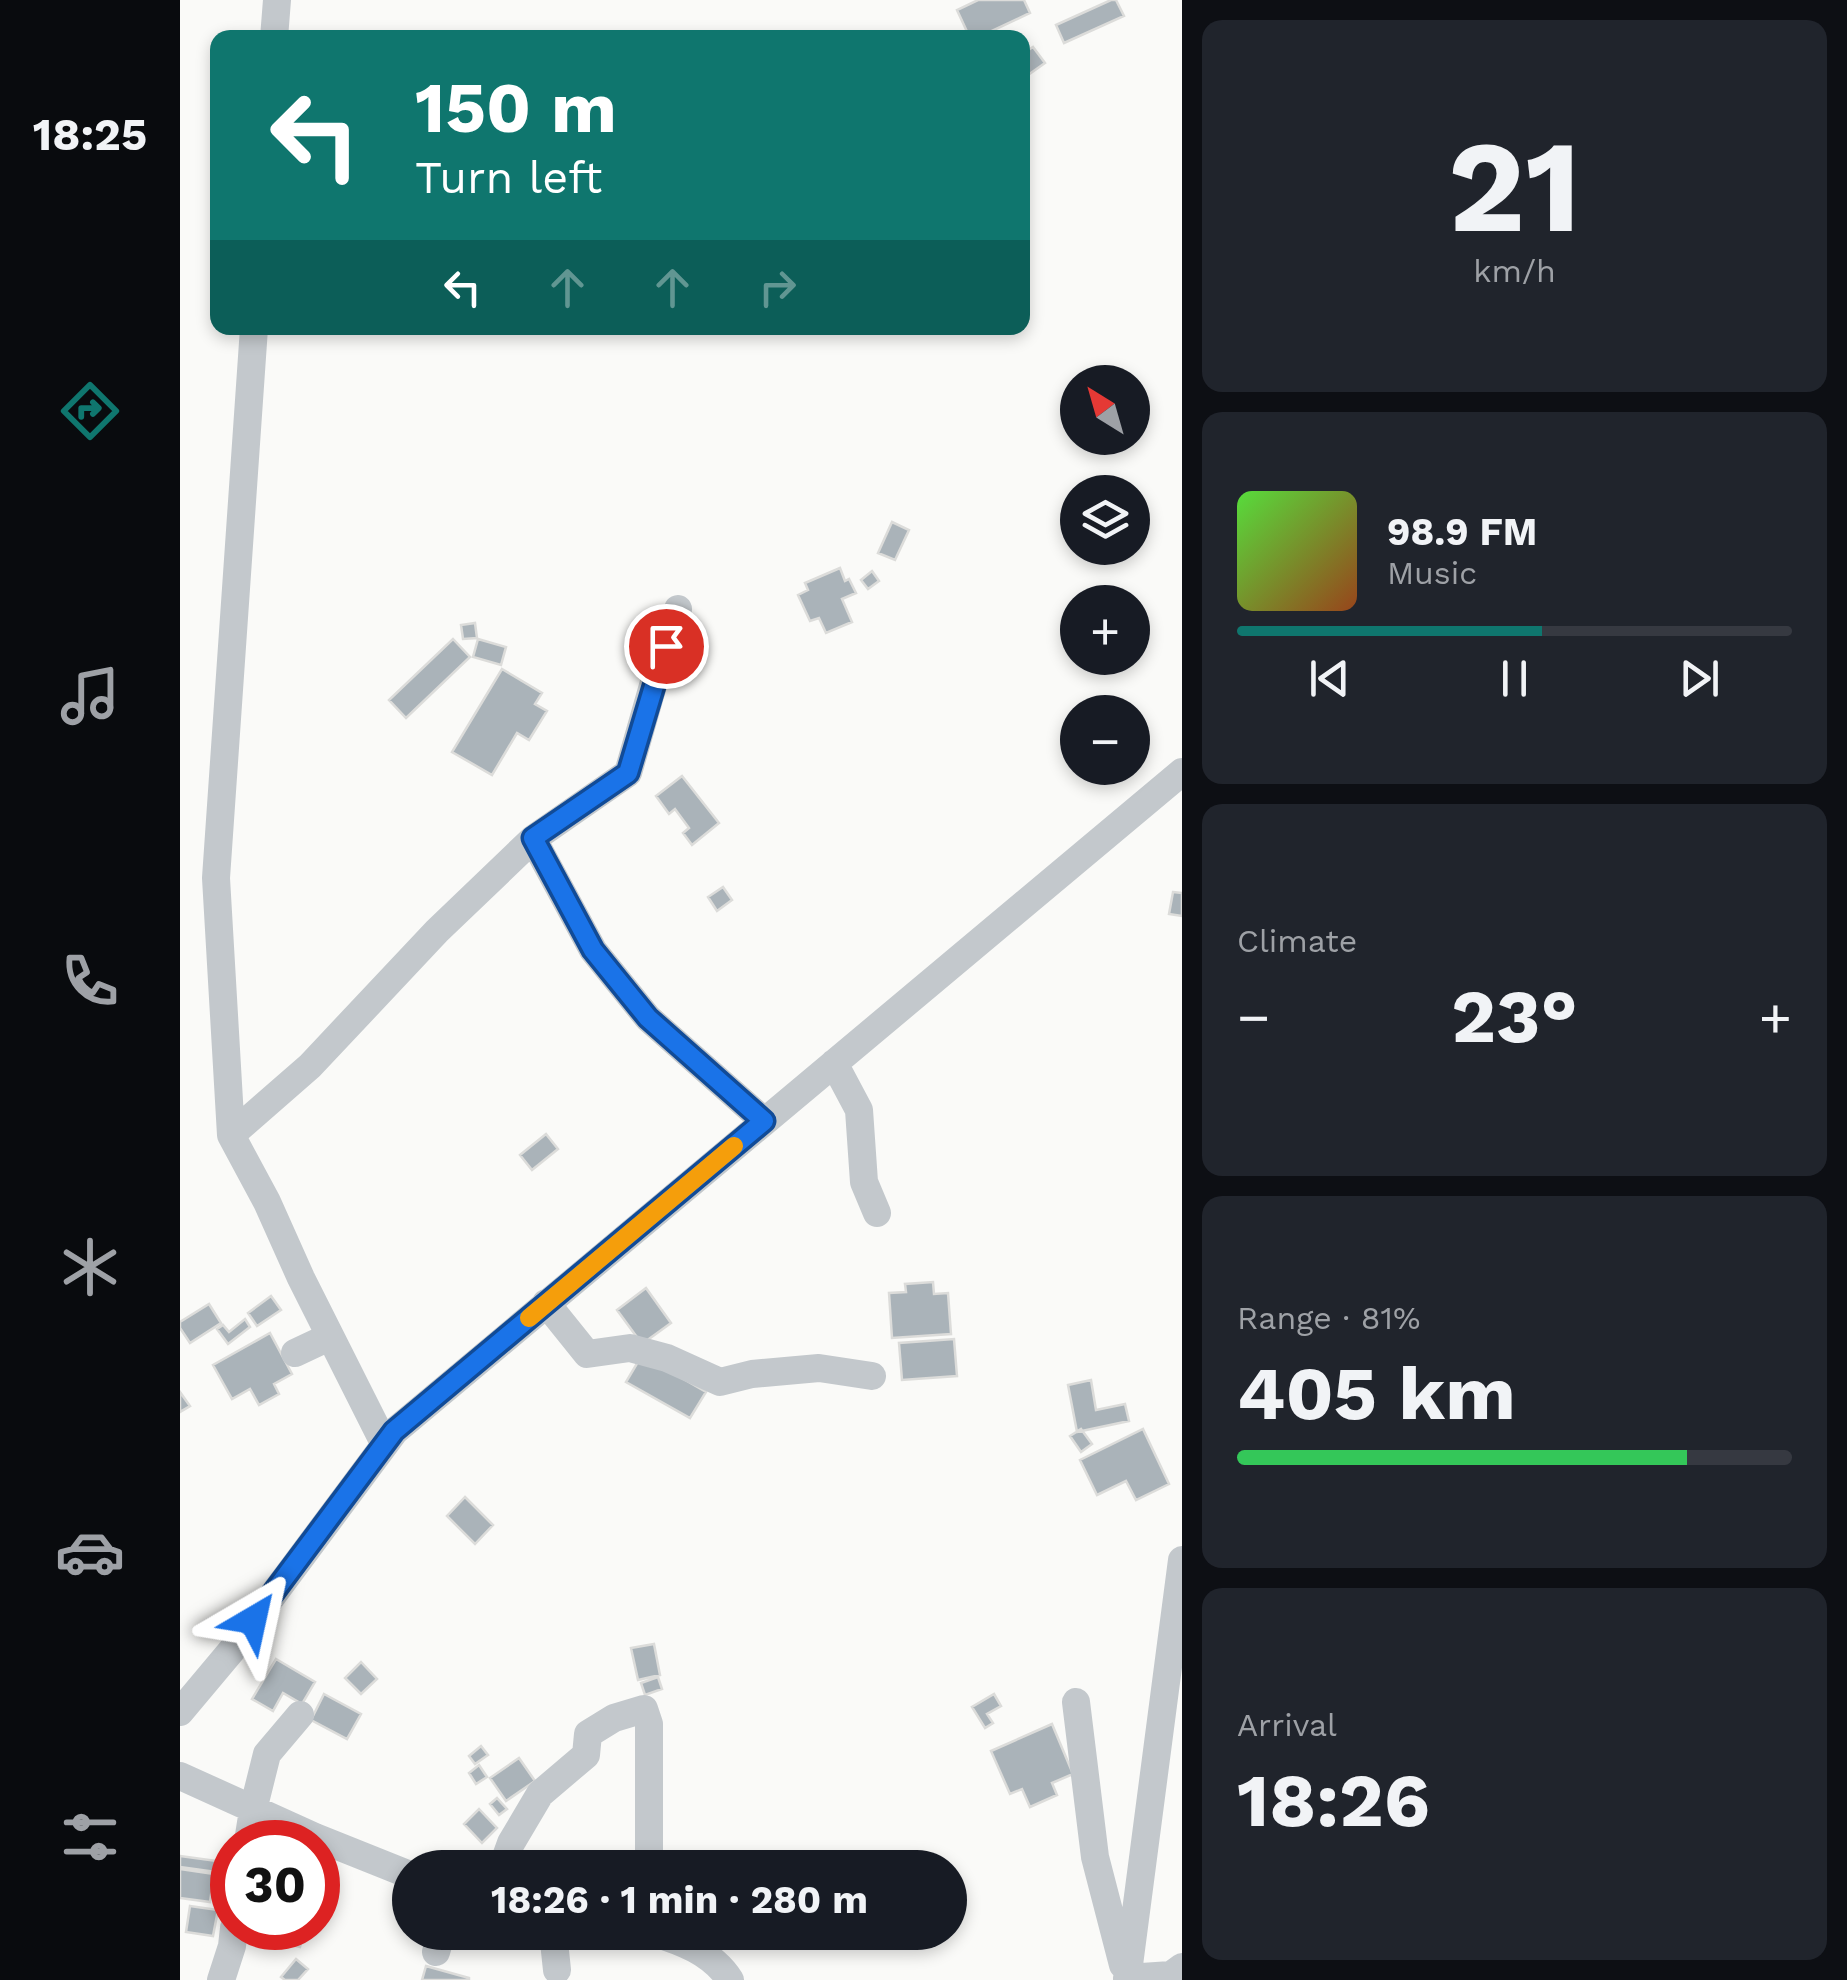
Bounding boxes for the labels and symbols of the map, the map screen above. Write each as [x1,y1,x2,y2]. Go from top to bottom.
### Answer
north arrow [1060,365,1150,455]
pin [624,604,709,689]
position arrow [201,1568,305,1672]
speed limit sign: 30 [210,1820,340,1950]

